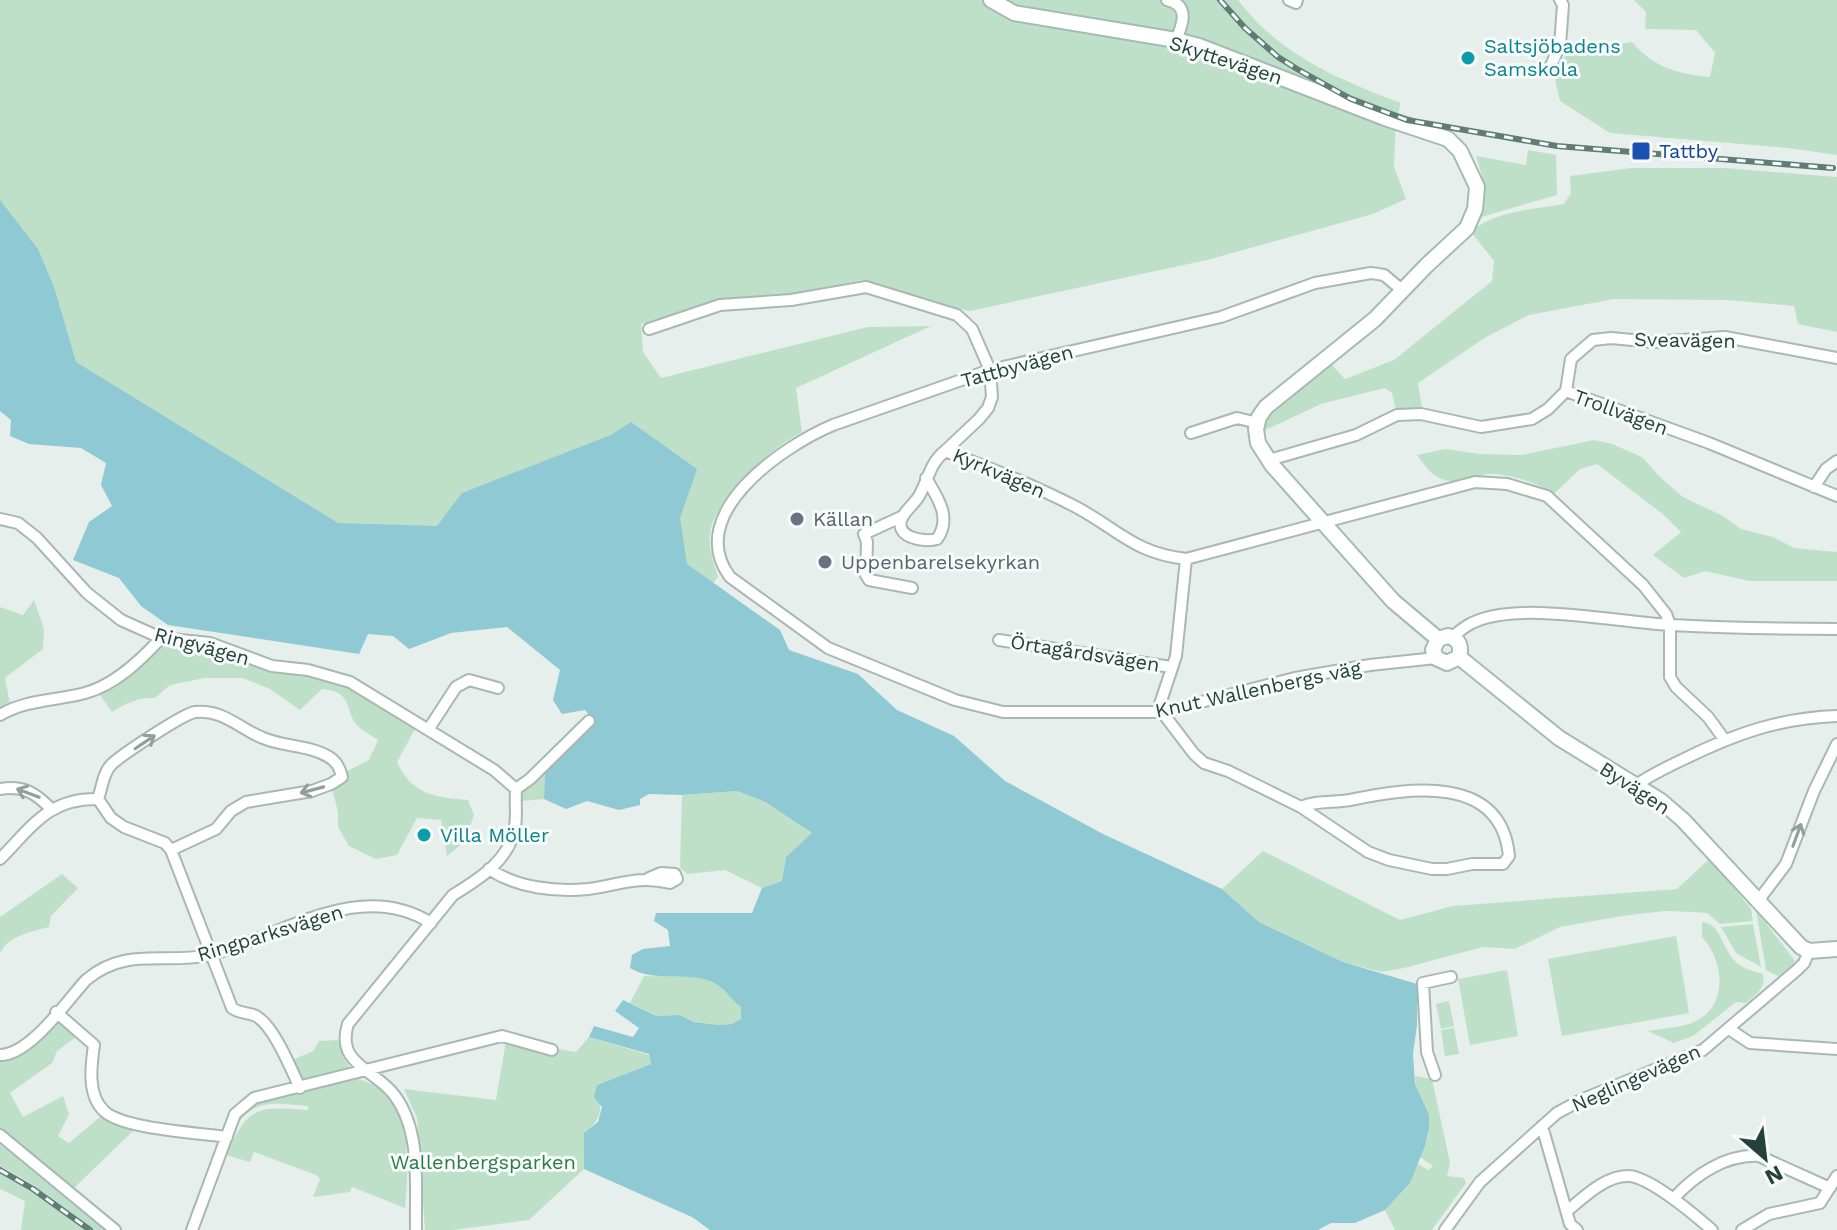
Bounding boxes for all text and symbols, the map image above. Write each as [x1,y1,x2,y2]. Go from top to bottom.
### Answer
street label: Skyttevägen [1167,30,1285,90]
place label: Saltsjöbadens Samskola [1484,34,1621,81]
marker: Saltsjöbadens Samskola [1459,49,1477,67]
place label: Tattby [1659,139,1719,163]
marker: Tattby [1630,140,1652,162]
street label: Sveavägen [1634,327,1736,353]
street label: Tattbyvägen [958,340,1076,392]
street label: Trollvägen [1571,384,1671,440]
street label: Kyrkvägen [949,443,1049,503]
place label: Källan [813,507,873,531]
marker: Källan [788,510,806,528]
place label: Uppenbarelsekyrkan [841,550,1040,574]
marker: Uppenbarelsekyrkan [816,553,834,571]
street label: Ringvägen [152,622,252,670]
street label: Örtagårdsvägen [1009,629,1161,677]
street label: Knut Wallenbergs väg [1153,655,1363,723]
one-way arrow [133,733,155,750]
street label: Byvägen [1595,756,1675,820]
one-way arrow [299,784,325,799]
one-way arrow [16,785,41,799]
place label: Villa Möller [440,823,549,847]
one-way arrow [1791,823,1805,848]
marker: Villa Möller [415,826,433,844]
street label: Ringparksvägen [194,899,346,967]
street label: Neglingevägen [1568,1039,1704,1117]
north arrow [1725,1118,1805,1198]
park label: Wallenbergsparken [390,1150,576,1174]
text: N [1761,1160,1787,1190]

